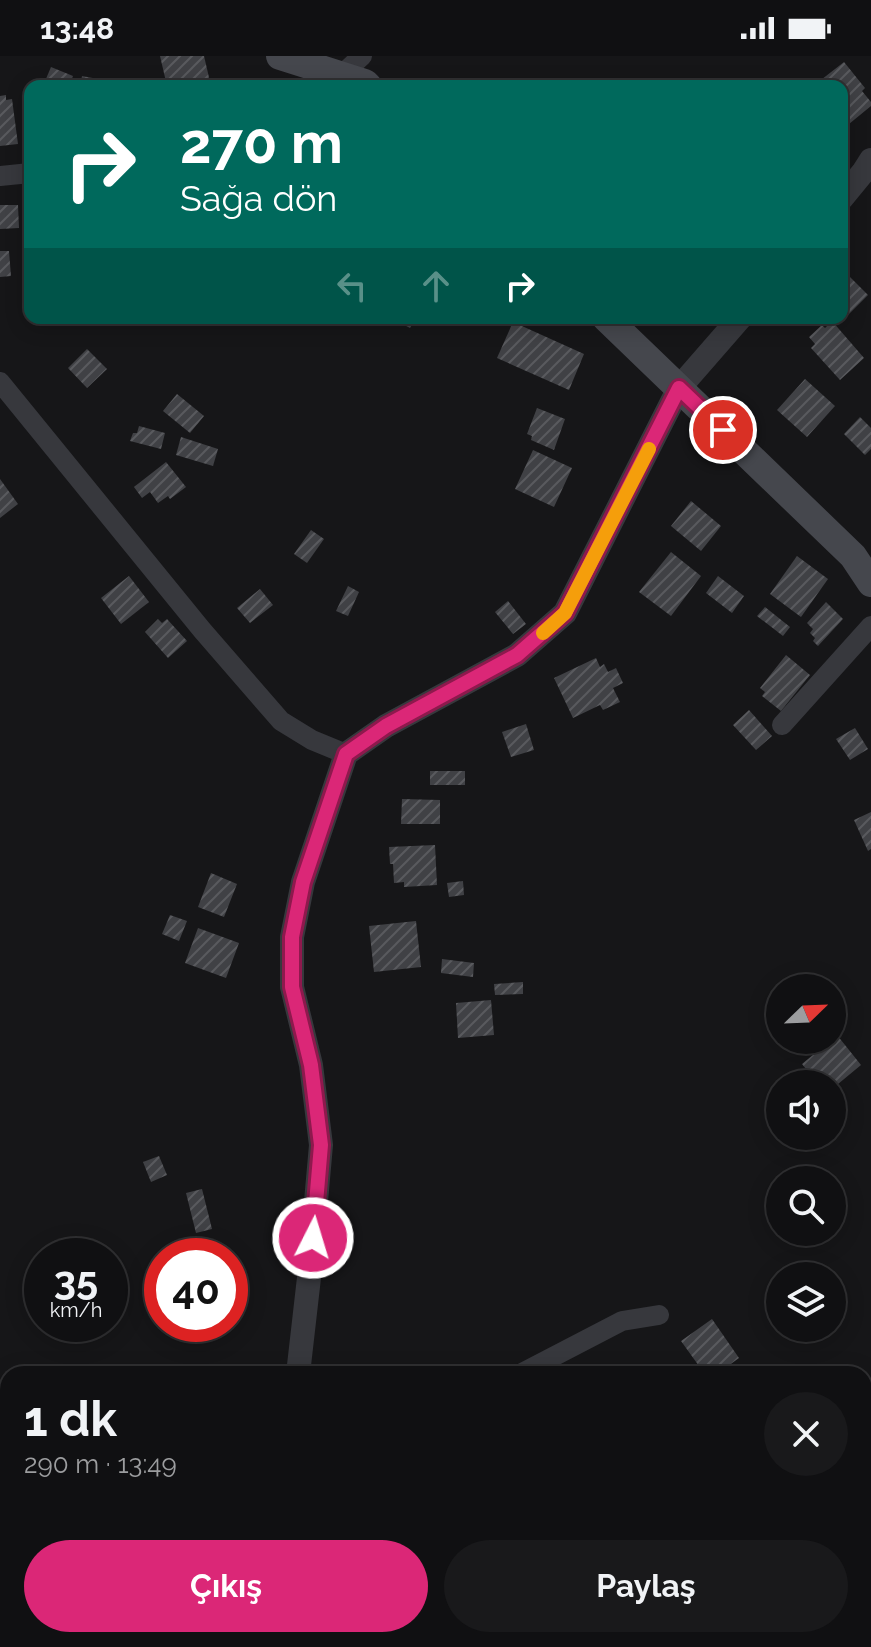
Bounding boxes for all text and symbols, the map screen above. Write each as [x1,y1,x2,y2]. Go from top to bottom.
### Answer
text: 13:48 [40,11,114,46]
text: 270 m [180,110,343,176]
icon: right [48,112,152,216]
text: Sağa dön [180,177,337,219]
icon: left [330,264,374,308]
icon: ahead [414,264,458,308]
icon: right [498,264,542,308]
pin [689,396,757,464]
icon: arrive [701,408,745,452]
north arrow [766,974,846,1054]
map controls [766,974,846,1342]
button: sound [766,1070,846,1150]
button: search [766,1166,846,1246]
position arrow [271,1196,355,1280]
speed limit sign: 40 [144,1238,248,1342]
text: 35 [54,1256,98,1303]
button: layers [766,1262,846,1342]
text: km/h [50,1298,102,1322]
text: 1 dk [24,1391,117,1447]
button: close [764,1392,848,1476]
text: 290 m · 13:49 [24,1449,177,1479]
button: Çıkış [24,1540,428,1632]
button: Paylaş [444,1540,848,1632]

